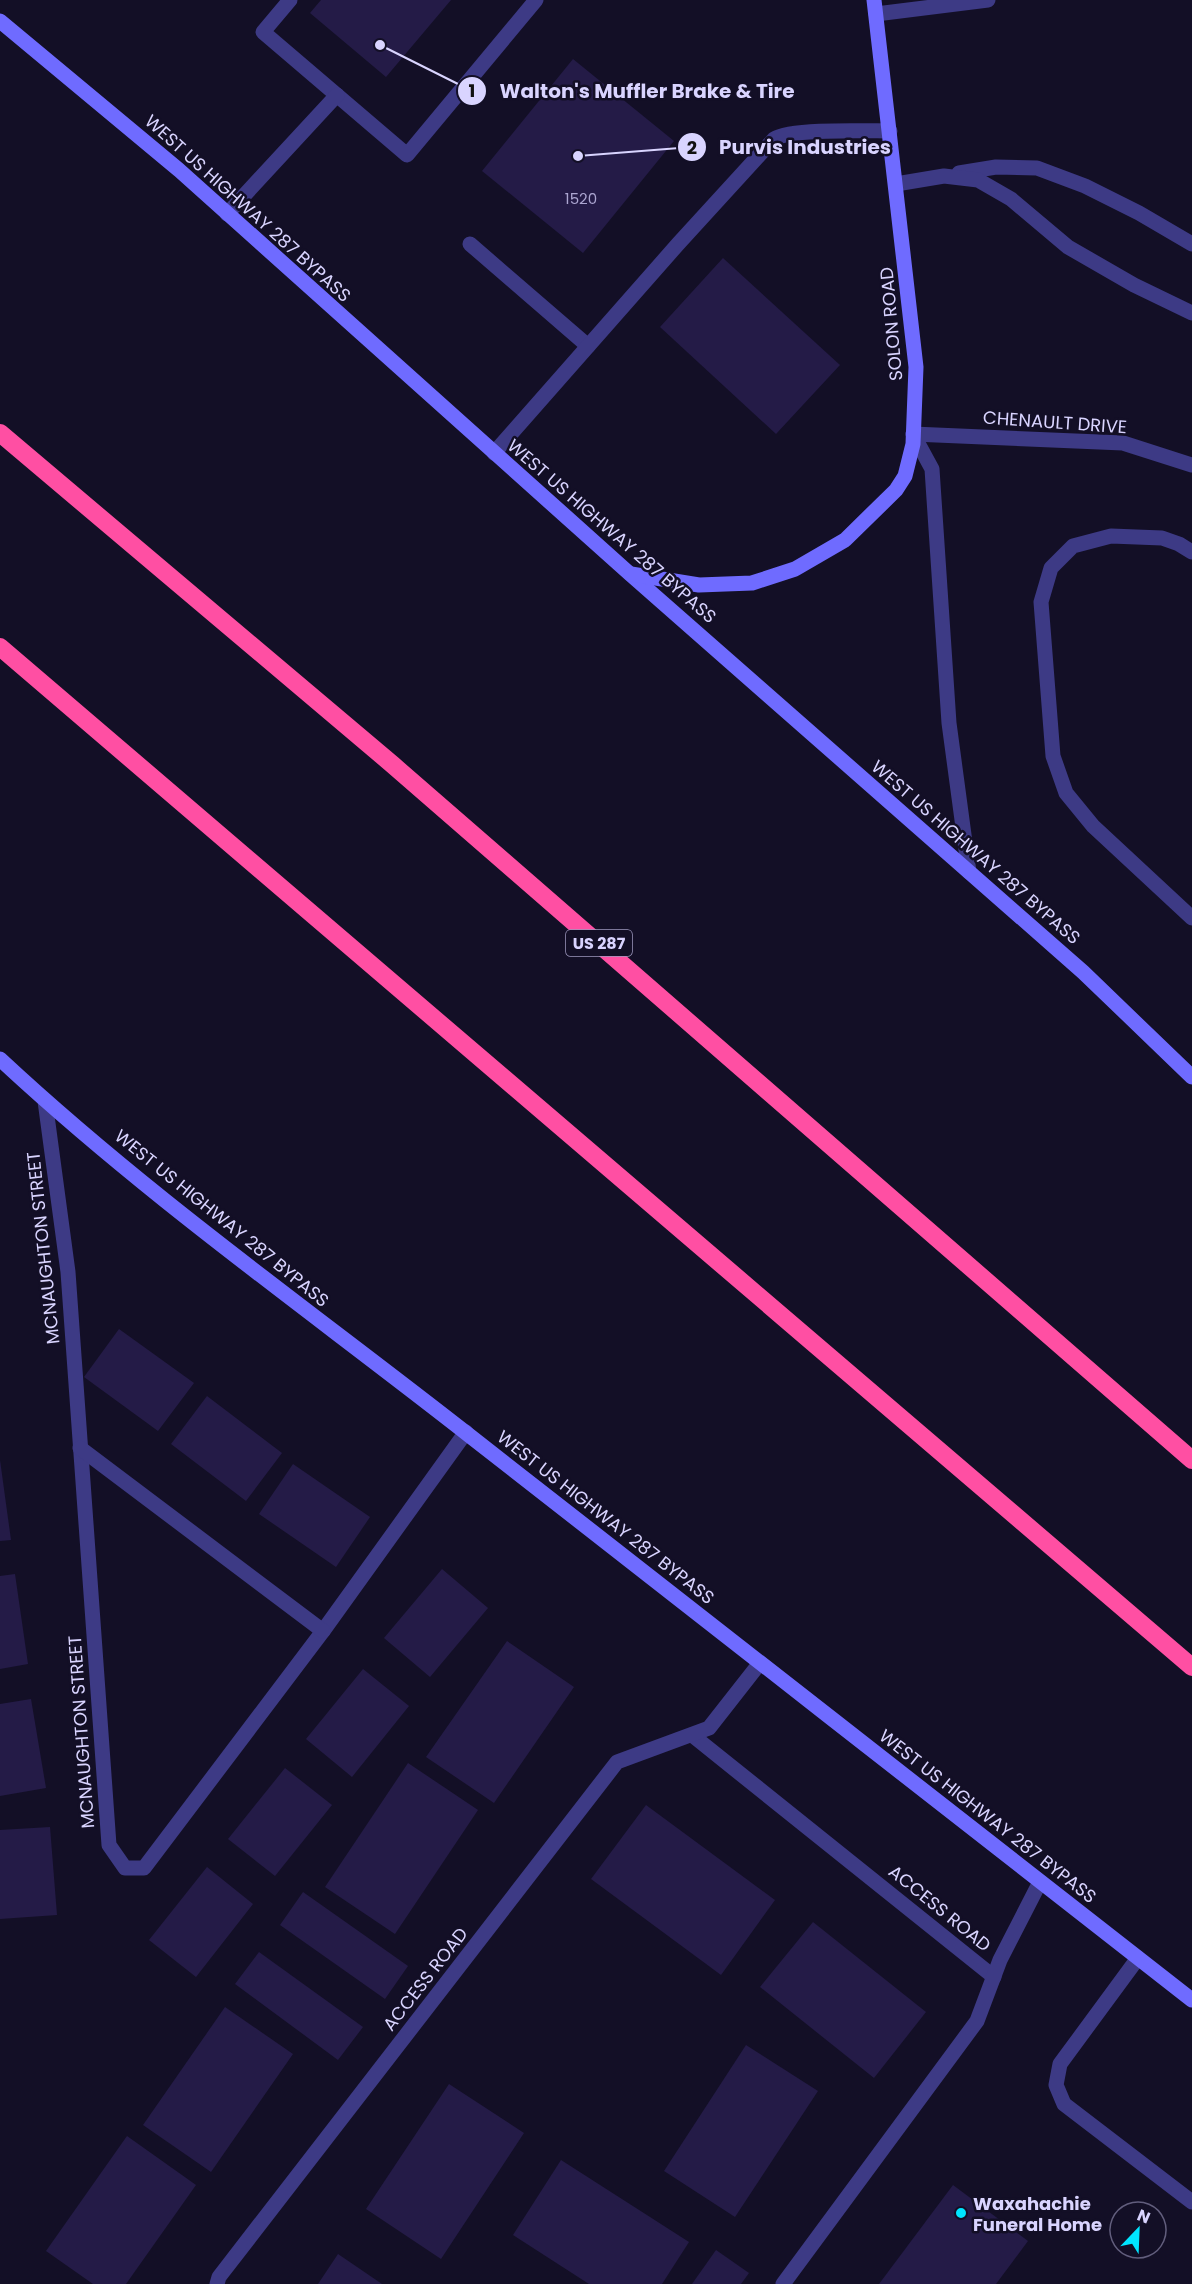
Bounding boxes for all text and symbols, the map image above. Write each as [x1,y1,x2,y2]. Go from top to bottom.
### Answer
callout: Walton's Muffler Brake & Tire [457,72,806,110]
text: Walton's Muffler Brake & Tire [500,77,794,105]
text: 1 [469,78,475,103]
street label: WEST US HIGHWAY 287 BYPASS [140,109,356,307]
callout: Purvis Industries [677,128,903,166]
text: Purvis Industries [719,133,891,161]
text: 2 [687,135,697,160]
house number: 1520 [565,188,597,209]
street label: SOLON ROAD [874,266,908,382]
street label: CHENAULT DRIVE [982,404,1128,440]
street label: WEST US HIGHWAY 287 BYPASS [502,433,722,629]
street label: WEST US HIGHWAY 287 BYPASS [866,754,1086,950]
road number: US 287 [566,930,632,956]
street label: WEST US HIGHWAY 287 BYPASS [109,1124,335,1312]
street label: MCNAUGHTON STREET [20,1150,66,1346]
street label: WEST US HIGHWAY 287 BYPASS [492,1424,720,1610]
street label: MCNAUGHTON STREET [62,1634,100,1829]
street label: WEST US HIGHWAY 287 BYPASS [874,1723,1102,1909]
street label: ACCESS ROAD [884,1859,996,1957]
street label: ACCESS ROAD [377,1922,473,2036]
place label: Waxahachie Funeral Home [973,2191,1102,2237]
north arrow [1108,2200,1168,2260]
text: N [1134,2204,1154,2230]
marker: Waxahachie Funeral Home [954,2206,968,2220]

